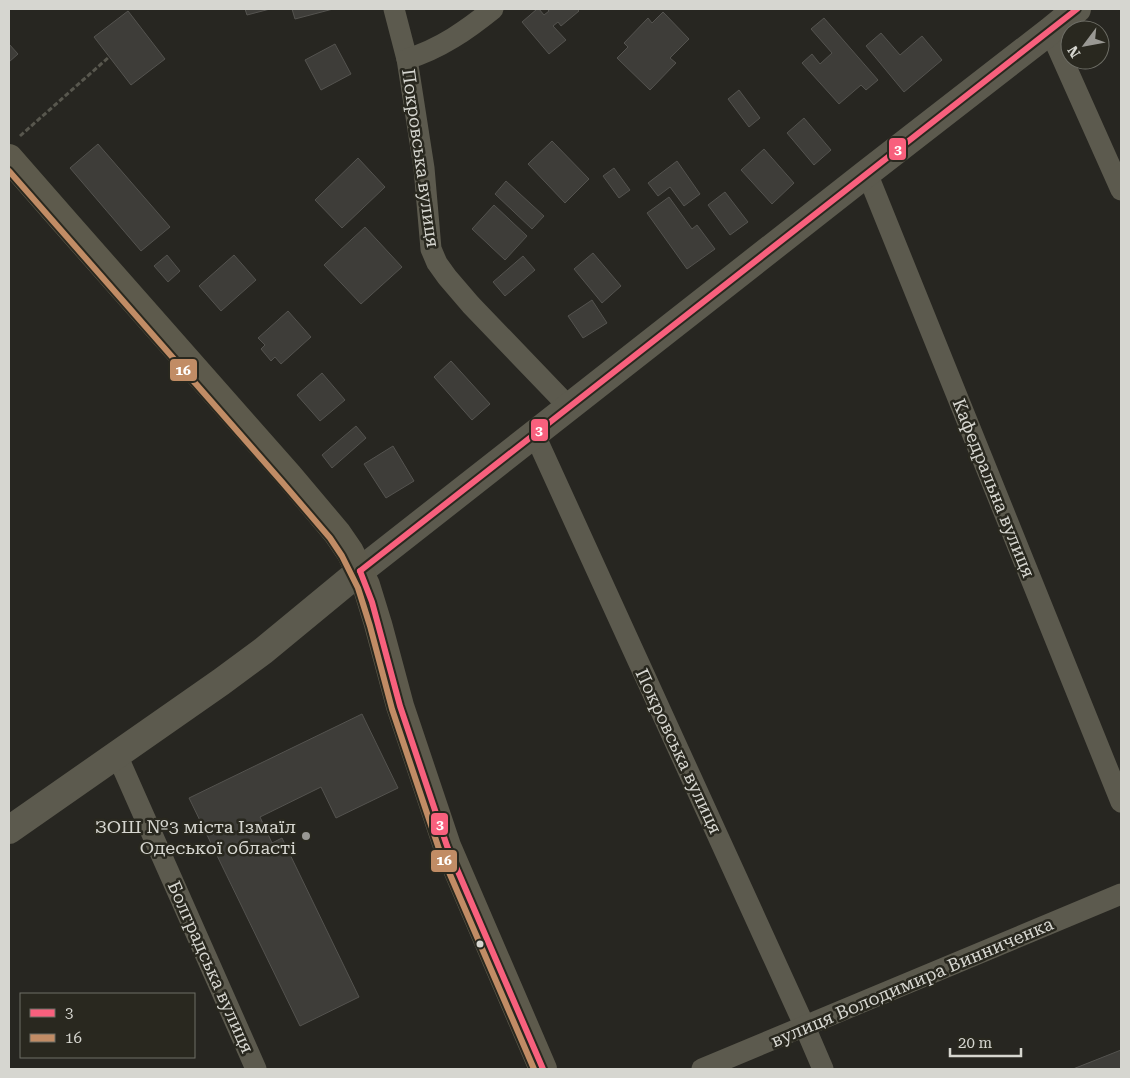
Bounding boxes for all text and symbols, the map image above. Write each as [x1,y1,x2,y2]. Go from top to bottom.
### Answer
north arrow [1060,20,1110,70]
text: N [1064,43,1084,61]
street label: Покровська вулиця [398,67,444,249]
line badge: 3 [888,137,907,161]
text: 3 [894,141,902,157]
line badge: 16 [169,358,198,382]
text: 16 [175,362,191,378]
street label: Кафедральна вулиця [948,395,1040,581]
line badge: 3 [530,418,549,442]
text: 3 [535,422,543,438]
street label: Покровська вулиця [631,665,727,837]
line badge: 3 [430,812,449,836]
place label: ЗОШ №3 міста Ізмаїл Одеської області [95,816,296,858]
text: 3 [436,816,444,832]
marker: ЗОШ №3 міста Ізмаїл Одеської області [300,830,312,842]
line badge: 16 [430,849,458,873]
text: 16 [436,852,452,868]
street label: Болградська вулиця [164,878,258,1056]
street label: вулиця Володимира Винниченка [768,913,1057,1051]
unlabelled marker [475,939,485,949]
legend [20,993,195,1058]
text: 3 [65,1004,73,1022]
scale bar [950,1026,1021,1058]
text: 16 [65,1029,82,1047]
text: 20 m [958,1034,993,1052]

